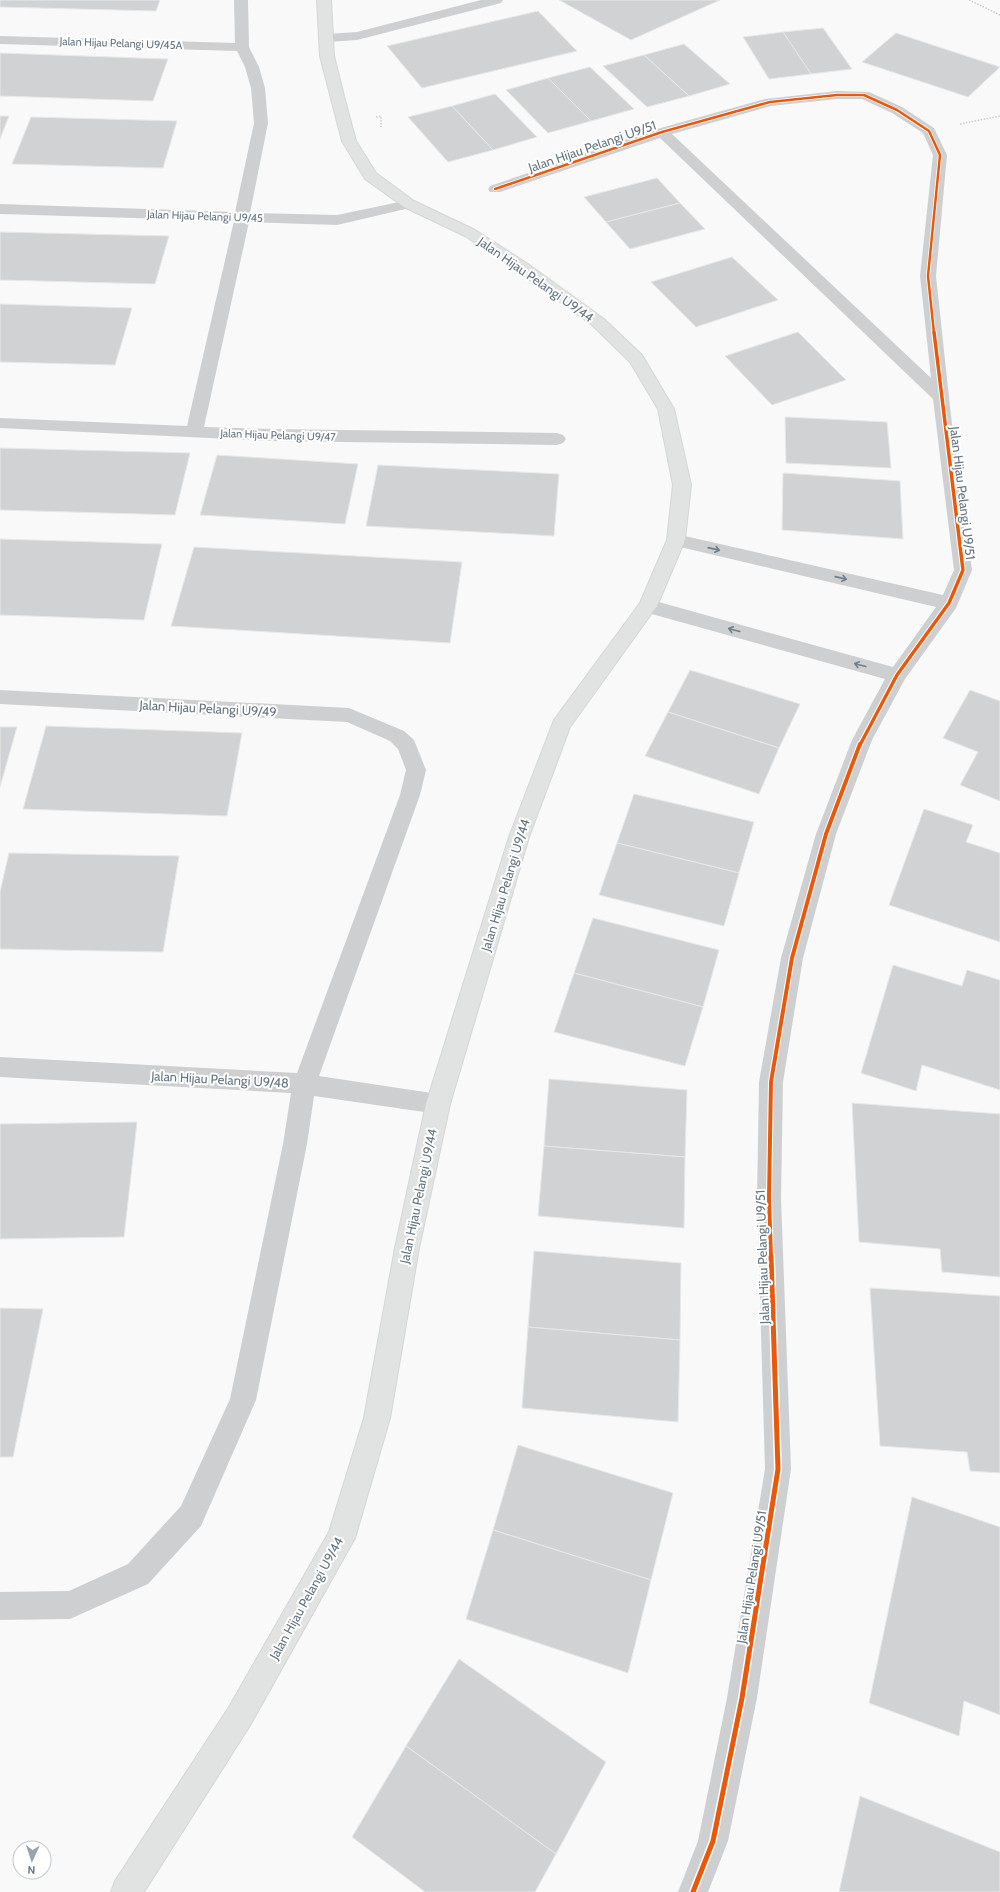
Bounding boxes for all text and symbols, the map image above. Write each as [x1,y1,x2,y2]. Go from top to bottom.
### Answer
street label: Jalan Hijau Pelangi U9/45A [58,34,183,52]
street label: Jalan Hijau Pelangi U9/51 [525,117,658,177]
street label: Jalan Hijau Pelangi U9/45 [146,207,263,225]
street label: Jalan Hijau Pelangi U9/44 [474,232,597,326]
street label: Jalan Hijau Pelangi U9/51 [946,424,979,561]
street label: Jalan Hijau Pelangi U9/47 [219,426,336,444]
one-way arrow [707,545,720,553]
one-way arrow [834,574,847,582]
one-way arrow [728,626,741,633]
one-way arrow [854,660,867,668]
street label: Jalan Hijau Pelangi U9/49 [138,696,277,721]
street label: Jalan Hijau Pelangi U9/44 [477,816,534,954]
street label: Jalan Hijau Pelangi U9/48 [150,1067,289,1092]
street label: Jalan Hijau Pelangi U9/44 [396,1127,441,1266]
street label: Jalan Hijau Pelangi U9/51 [752,1190,773,1325]
street label: Jalan Hijau Pelangi U9/51 [732,1509,770,1646]
street label: Jalan Hijau Pelangi U9/44 [265,1534,347,1663]
north arrow [12,1840,52,1880]
text: N [27,1863,36,1877]

